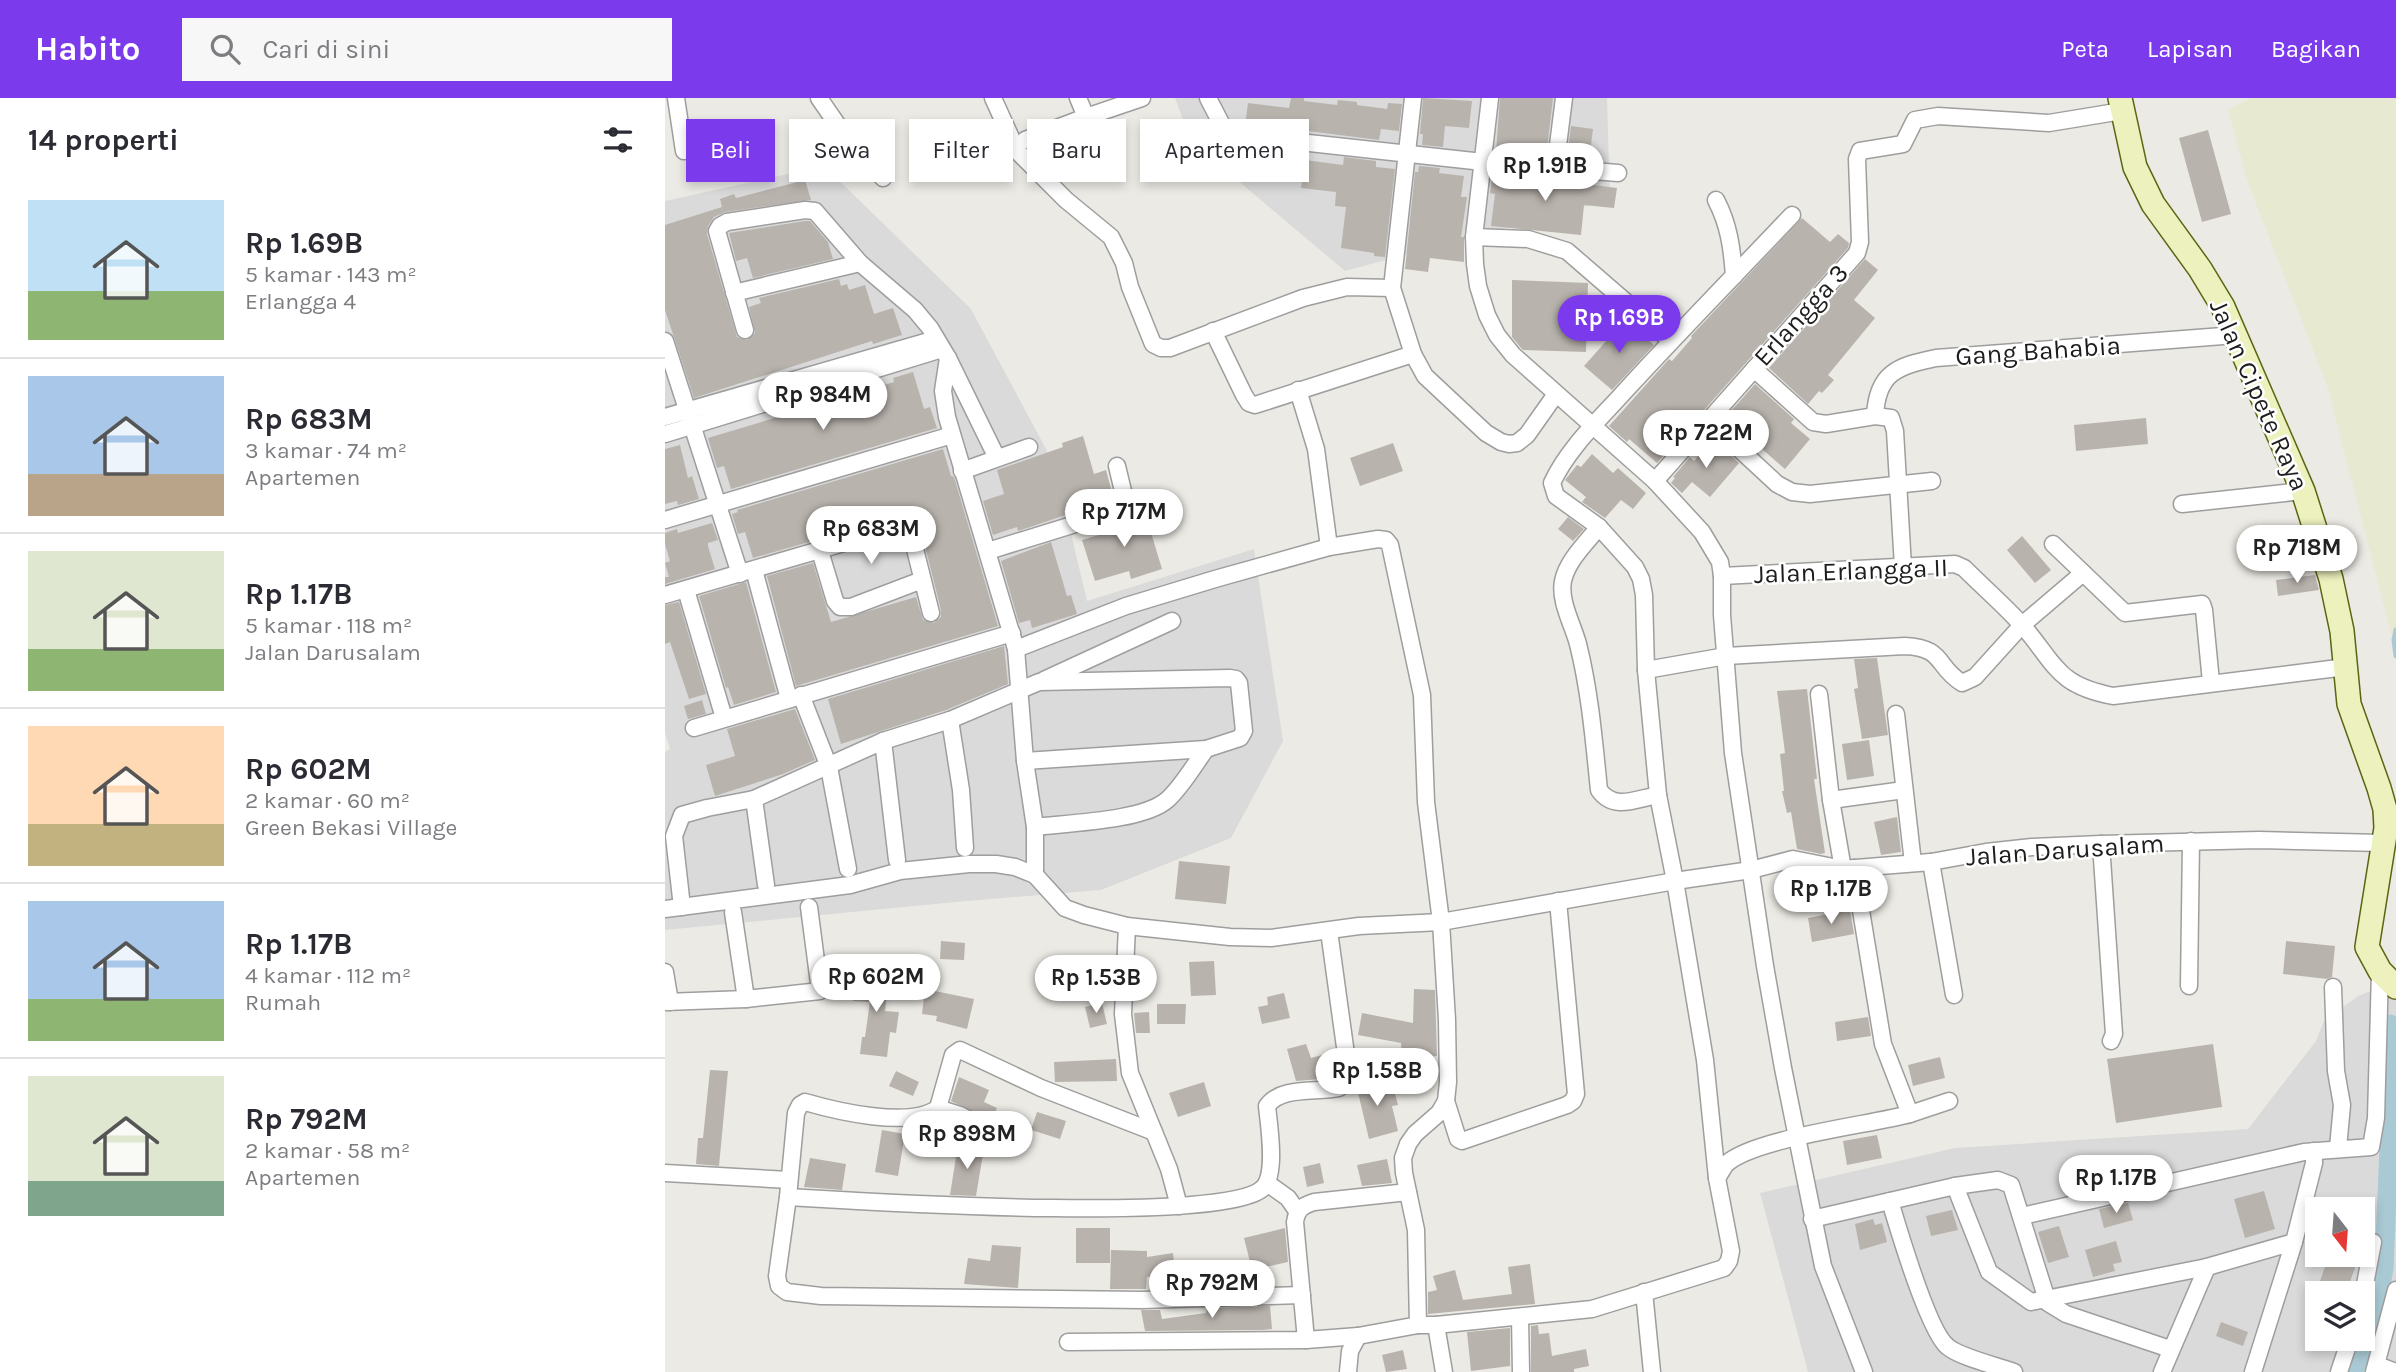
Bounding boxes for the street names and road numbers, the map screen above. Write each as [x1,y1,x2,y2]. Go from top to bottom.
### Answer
street label: Erlangga 3 [1747,258,1855,372]
street label: Jalan Cipete Raya [2203,294,2315,496]
street label: Gang Bahabia [1954,330,2122,372]
street label: Jalan Erlangga II [1754,552,1948,590]
street label: Jalan Darusalam [1965,828,2165,872]

